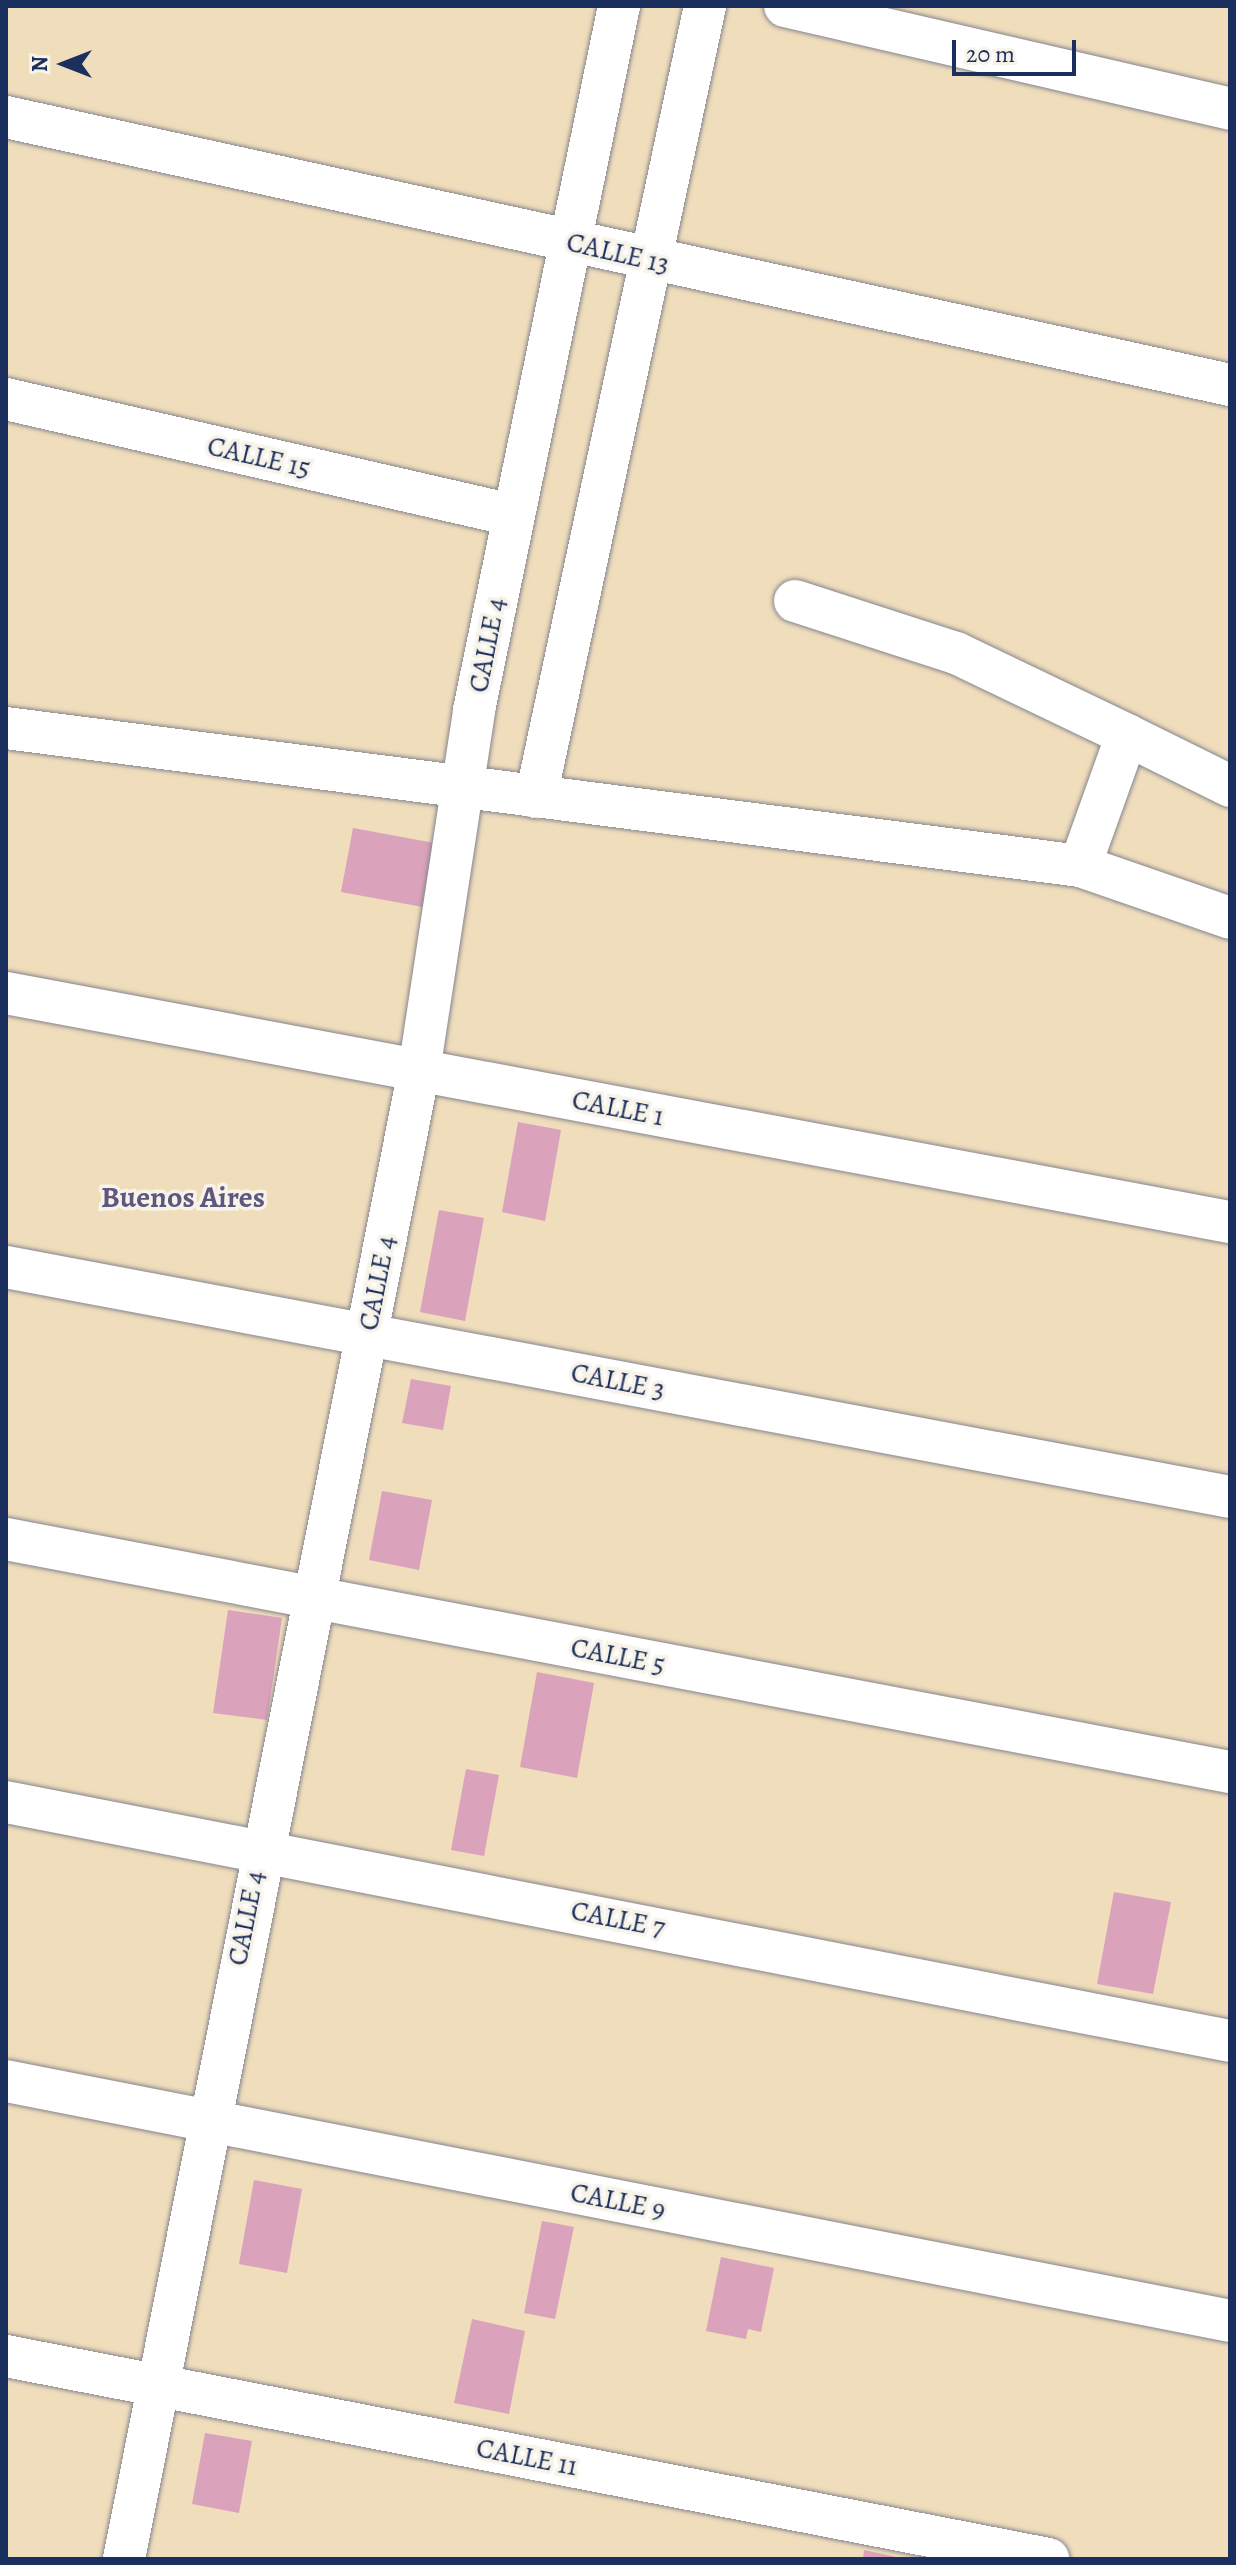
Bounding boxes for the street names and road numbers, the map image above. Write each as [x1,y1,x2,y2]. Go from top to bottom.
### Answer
street label: CALLE 13 [563,225,673,281]
street label: CALLE 15 [204,429,314,485]
street label: CALLE 4 [461,595,513,695]
street label: CALLE 1 [569,1083,667,1133]
street label: CALLE 4 [351,1233,403,1333]
street label: CALLE 3 [568,1355,668,1407]
street label: CALLE 5 [568,1630,668,1682]
street label: CALLE 4 [220,1868,272,1968]
street label: CALLE 7 [568,1893,668,1945]
street label: CALLE 9 [568,2175,668,2227]
street label: CALLE 11 [474,2431,580,2483]

